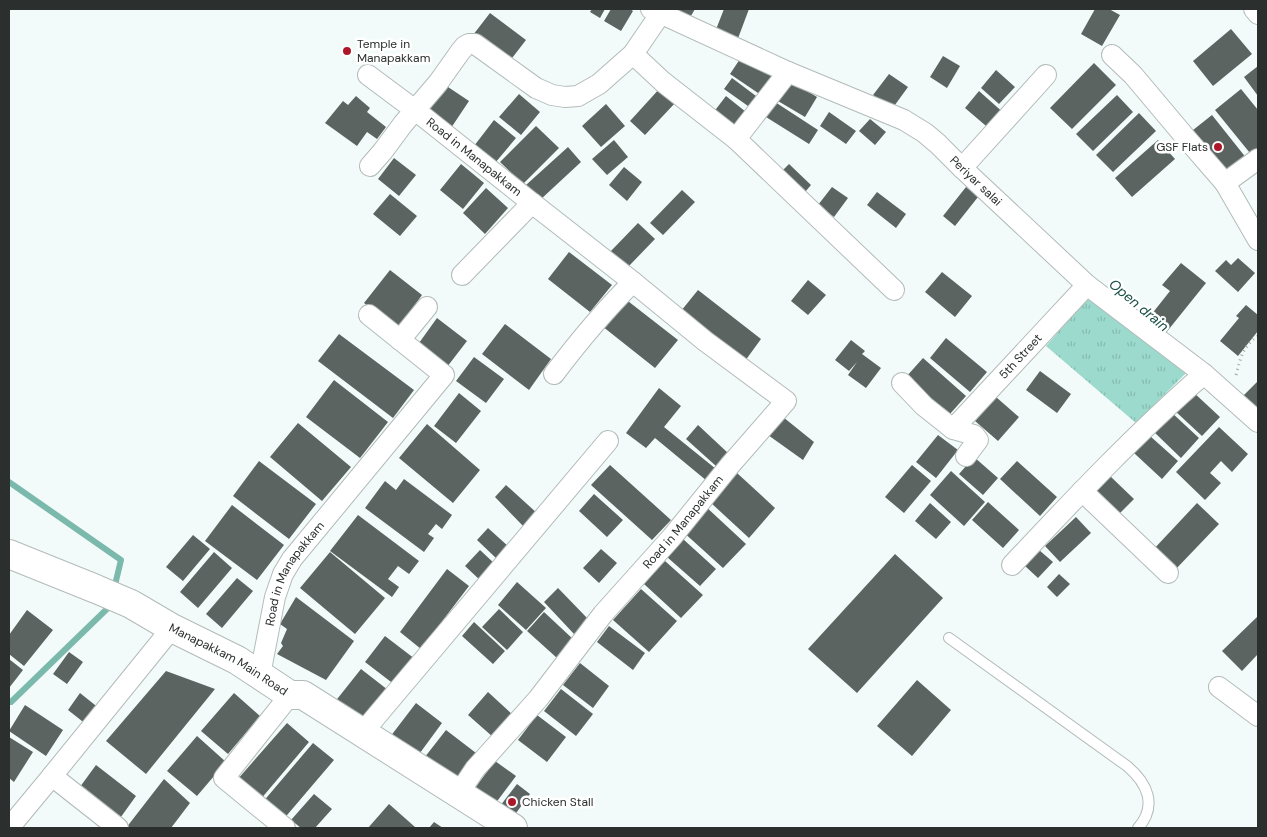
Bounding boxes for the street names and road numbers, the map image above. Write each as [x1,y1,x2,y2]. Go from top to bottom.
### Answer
street label: Road in Manapakkam [423,114,525,200]
street label: Periyar salai [946,152,1006,209]
street label: 5th Street [995,330,1046,383]
street label: Road in Manapakkam [639,472,727,572]
street label: Road in Manapakkam [262,518,328,627]
street label: Manapakkam Main Road [166,620,291,699]

